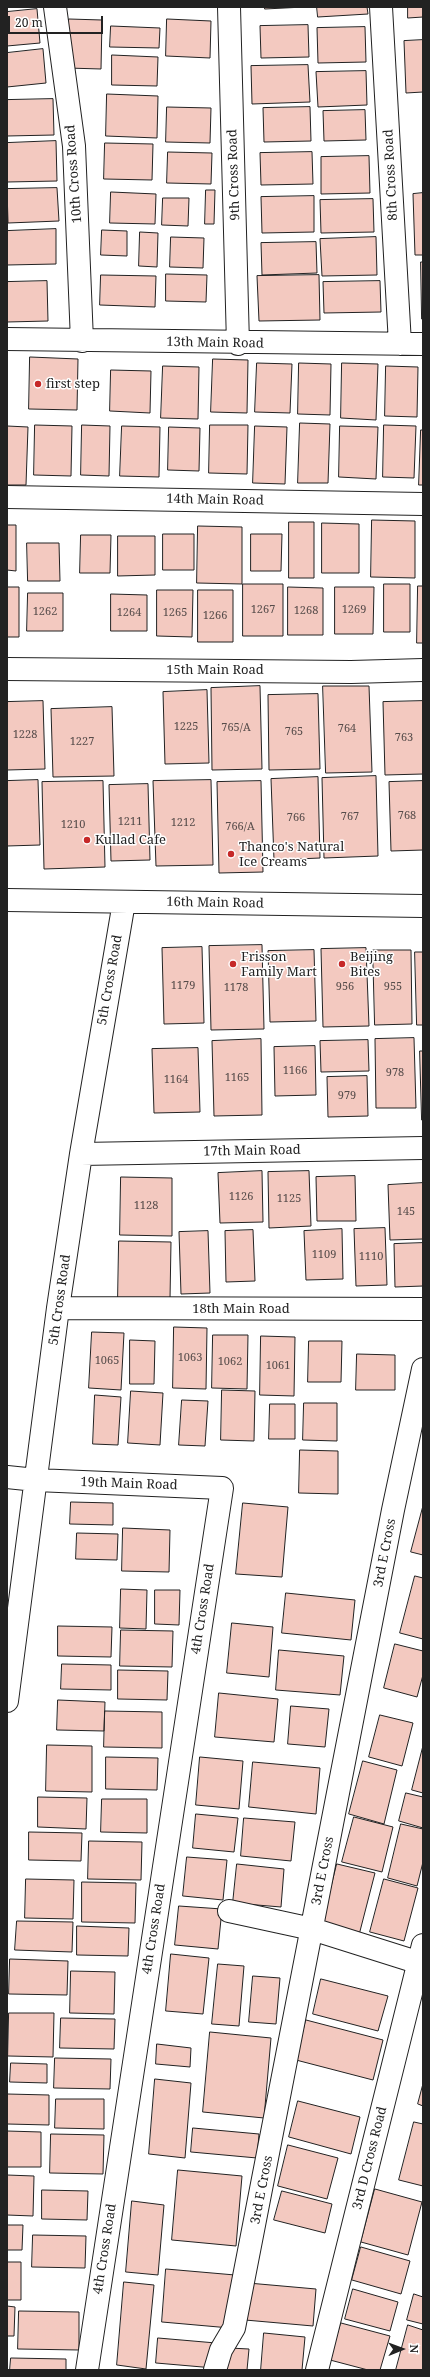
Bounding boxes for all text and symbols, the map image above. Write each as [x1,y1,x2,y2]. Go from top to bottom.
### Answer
scale bar [10,8,105,34]
text: 20 m [15,14,43,31]
street label: 10th Cross Road [63,124,85,224]
street label: 9th Cross Road [225,129,243,221]
street label: 8th Cross Road [381,129,401,221]
street label: 13th Main Road [166,334,264,352]
place label: first step [46,376,100,392]
marker: first step [33,379,43,389]
street label: 14th Main Road [166,491,264,509]
house number: 1267 [251,603,275,617]
house number: 1269 [342,603,366,617]
house number: 1268 [294,604,318,618]
house number: 1262 [33,605,57,619]
house number: 1264 [117,606,141,620]
house number: 1265 [163,606,187,620]
house number: 1266 [203,609,227,623]
street label: 15th Main Road [166,662,264,678]
house number: 1225 [174,720,198,734]
house number: 765/A [221,721,251,735]
house number: 764 [338,722,356,736]
house number: 765 [285,725,303,739]
house number: 1228 [13,728,37,742]
house number: 763 [395,731,413,745]
house number: 1227 [70,735,94,749]
house number: 768 [398,809,416,823]
house number: 767 [341,810,359,824]
house number: 766 [287,811,305,825]
house number: 1211 [118,815,142,829]
house number: 1212 [171,816,195,830]
house number: 1210 [61,818,85,832]
house number: 766/A [225,820,255,834]
place label: Kullad Cafe [95,832,166,848]
marker: Kullad Cafe [82,835,92,845]
place label: Thanco's Natural Ice Creams [239,839,344,870]
marker: Thanco's Natural Ice Creams [226,849,236,859]
street label: 16th Main Road [166,894,264,912]
street label: 5th Cross Road [94,934,126,1026]
place label: Frisson Family Mart [241,949,317,980]
place label: Beijing Bites [350,949,393,980]
marker: Frisson Family Mart [228,959,238,969]
marker: Beijing Bites [337,959,347,969]
house number: 1179 [171,979,195,993]
house number: 956 [336,980,354,994]
house number: 955 [384,980,402,994]
house number: 1178 [224,981,248,995]
house number: 1166 [283,1064,307,1078]
house number: 978 [386,1066,404,1080]
house number: 1165 [225,1071,249,1085]
house number: 1164 [164,1073,188,1087]
house number: 979 [338,1089,356,1103]
street label: 17th Main Road [203,1142,301,1160]
house number: 1126 [229,1190,253,1204]
house number: 1125 [277,1192,301,1206]
house number: 1128 [134,1199,158,1213]
house number: 145 [397,1205,415,1219]
house number: 1109 [312,1248,336,1262]
house number: 1110 [359,1250,383,1264]
street label: 5th Cross Road [46,1254,74,1346]
street label: 18th Main Road [192,1301,290,1317]
house number: 1063 [178,1351,202,1365]
house number: 1065 [95,1354,119,1368]
house number: 1062 [218,1355,242,1369]
house number: 1061 [266,1359,290,1373]
street label: 19th Main Road [80,1475,178,1493]
street label: 3rd E Cross [371,1517,399,1589]
street label: 4th Cross Road [188,1563,218,1655]
street label: 3rd E Cross [309,1835,337,1907]
street label: 4th Cross Road [139,1883,169,1975]
street label: 3rd D Cross Road [350,2105,390,2211]
street label: 3rd E Cross [248,2154,276,2226]
street label: 4th Cross Road [90,2203,120,2295]
north arrow [382,2329,422,2369]
text: N [407,2344,422,2353]

